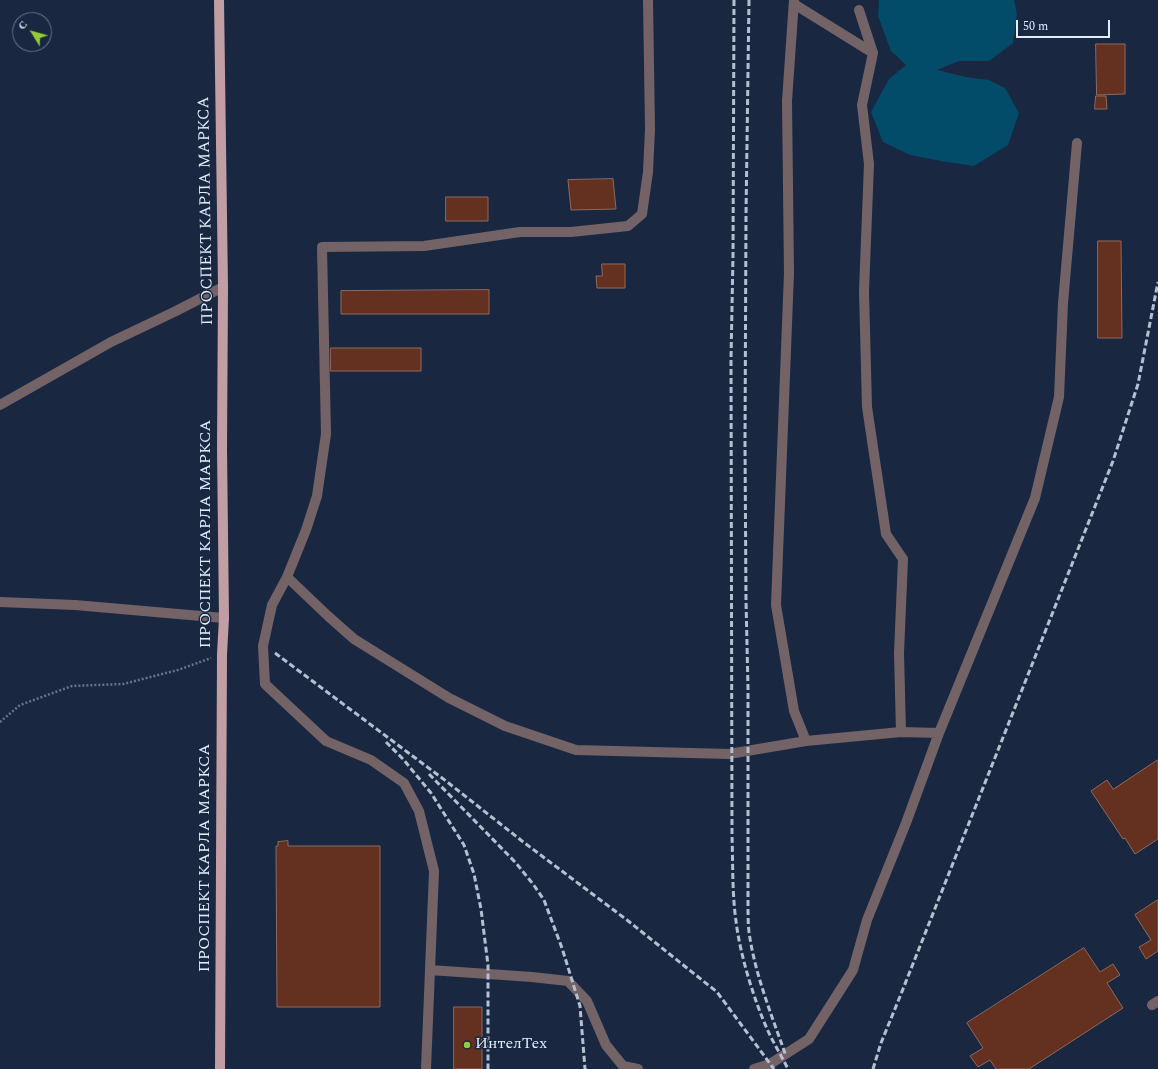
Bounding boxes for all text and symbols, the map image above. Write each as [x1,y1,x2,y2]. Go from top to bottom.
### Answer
north arrow [12,12,52,52]
scale bar [1018,12,1112,38]
text: С [14,17,32,33]
text: 50 m [1023,17,1048,36]
street label: ПРОСПЕКТ КАРЛА МАРКСА [195,96,219,326]
street label: ПРОСПЕКТ КАРЛА МАРКСА [197,420,217,648]
street label: ПРОСПЕКТ КАРЛА МАРКСА [196,744,216,972]
place label: ИнтелТех [475,1035,547,1055]
marker: ИнтелТех [462,1040,472,1050]

